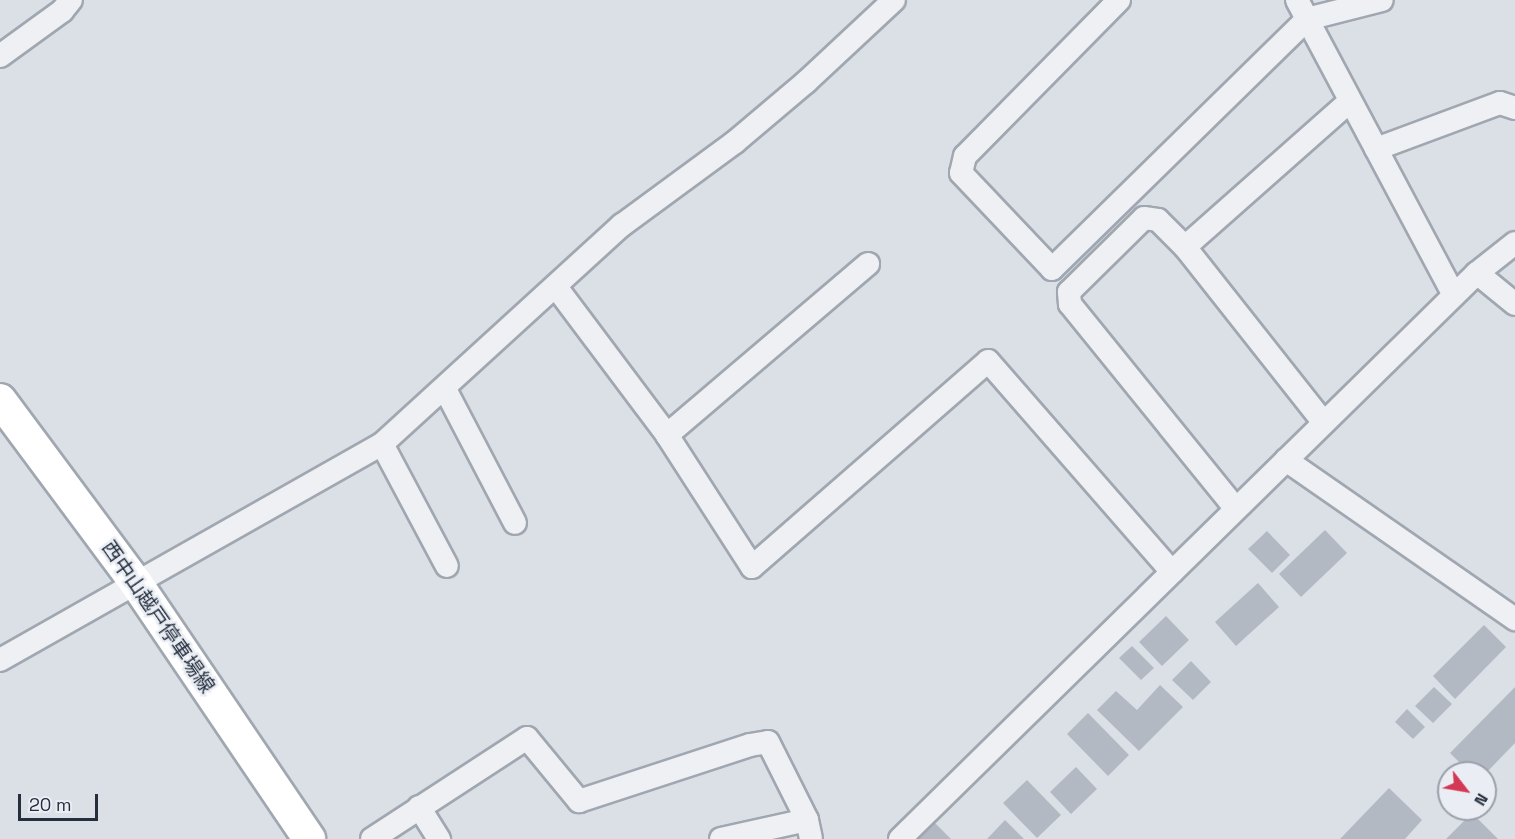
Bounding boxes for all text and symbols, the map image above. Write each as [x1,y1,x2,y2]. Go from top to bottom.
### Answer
street label: 西中山越戸停車場線 [97,536,219,698]
north arrow [1437,761,1497,821]
scale bar [21,782,100,820]
text: N [1469,789,1493,809]
text: 20 m [29,793,72,816]

